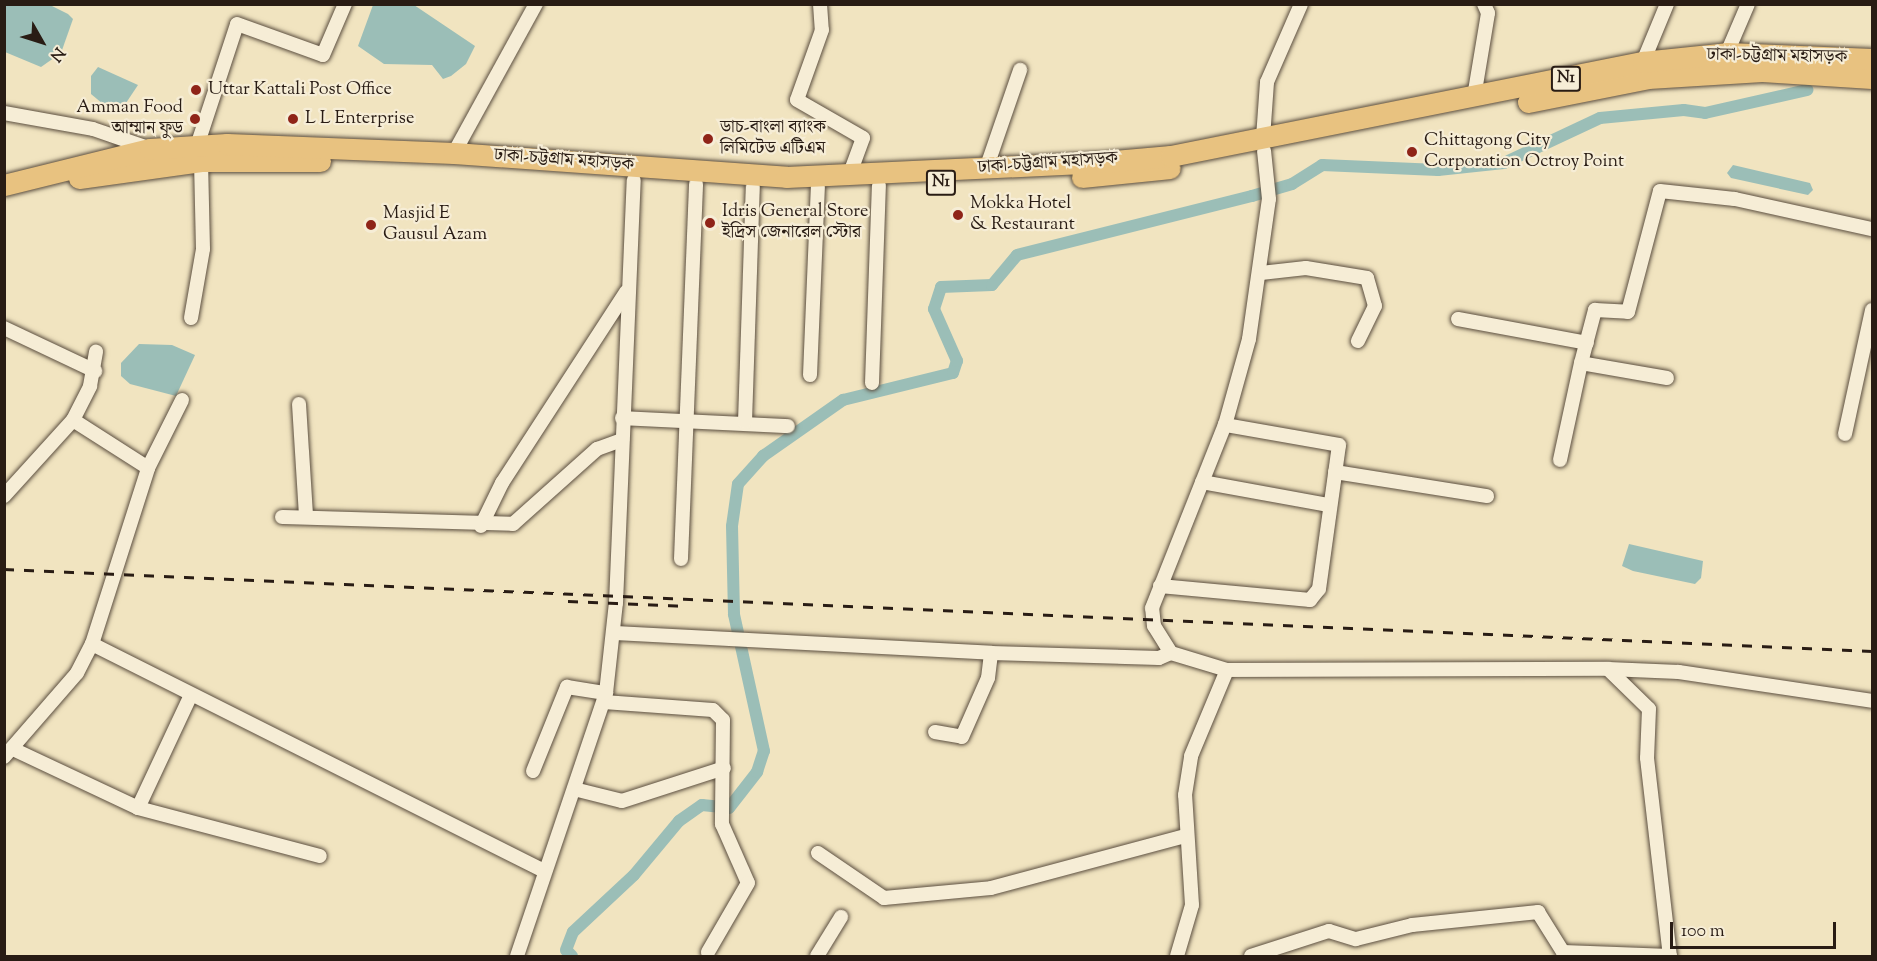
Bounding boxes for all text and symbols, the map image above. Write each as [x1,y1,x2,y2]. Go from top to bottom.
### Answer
north arrow [12,12,72,72]
text: N [43,41,69,66]
street label: ঢাকা-চট্টগ্রাম মহাসড়ক [1707,45,1847,69]
road number: N1 [1550,66,1582,92]
place label: Uttar Kattali Post Office [208,79,392,101]
marker: Uttar Kattali Post Office [189,83,203,97]
place label: Amman Food আম্মান ফুড [76,98,183,140]
place label: L L Enterprise [305,108,414,130]
marker: Amman Food আম্মান ফুড [188,112,202,126]
marker: L L Enterprise [286,112,300,126]
place label: ডাচ-বাংলা ব্যাংক লিমিটেড এটিএম [720,118,826,160]
place label: Chittagong City Corporation Octroy Point [1424,131,1624,174]
marker: ডাচ-বাংলা ব্যাংক লিমিটেড এটিএম [701,132,715,146]
street label: ঢাকা-চট্টগ্রাম মহাসড়ক [493,145,635,177]
marker: Chittagong City Corporation Octroy Point [1405,145,1419,159]
street label: ঢাকা-চট্টগ্রাম মহাসড়ক [977,148,1119,180]
road number: N1 [924,170,958,196]
place label: Mokka Hotel & Restaurant [970,194,1075,236]
place label: Idris General Store ইদ্রিস জেনারেল স্টোর [722,202,868,244]
place label: Masjid E Gausul Azam [383,204,487,246]
marker: Mokka Hotel & Restaurant [951,208,965,222]
marker: Idris General Store ইদ্রিস জেনারেল স্টোর [703,216,717,230]
marker: Masjid E Gausul Azam [364,218,378,232]
scale bar [1673,910,1840,948]
text: 100 m [1681,919,1725,945]

